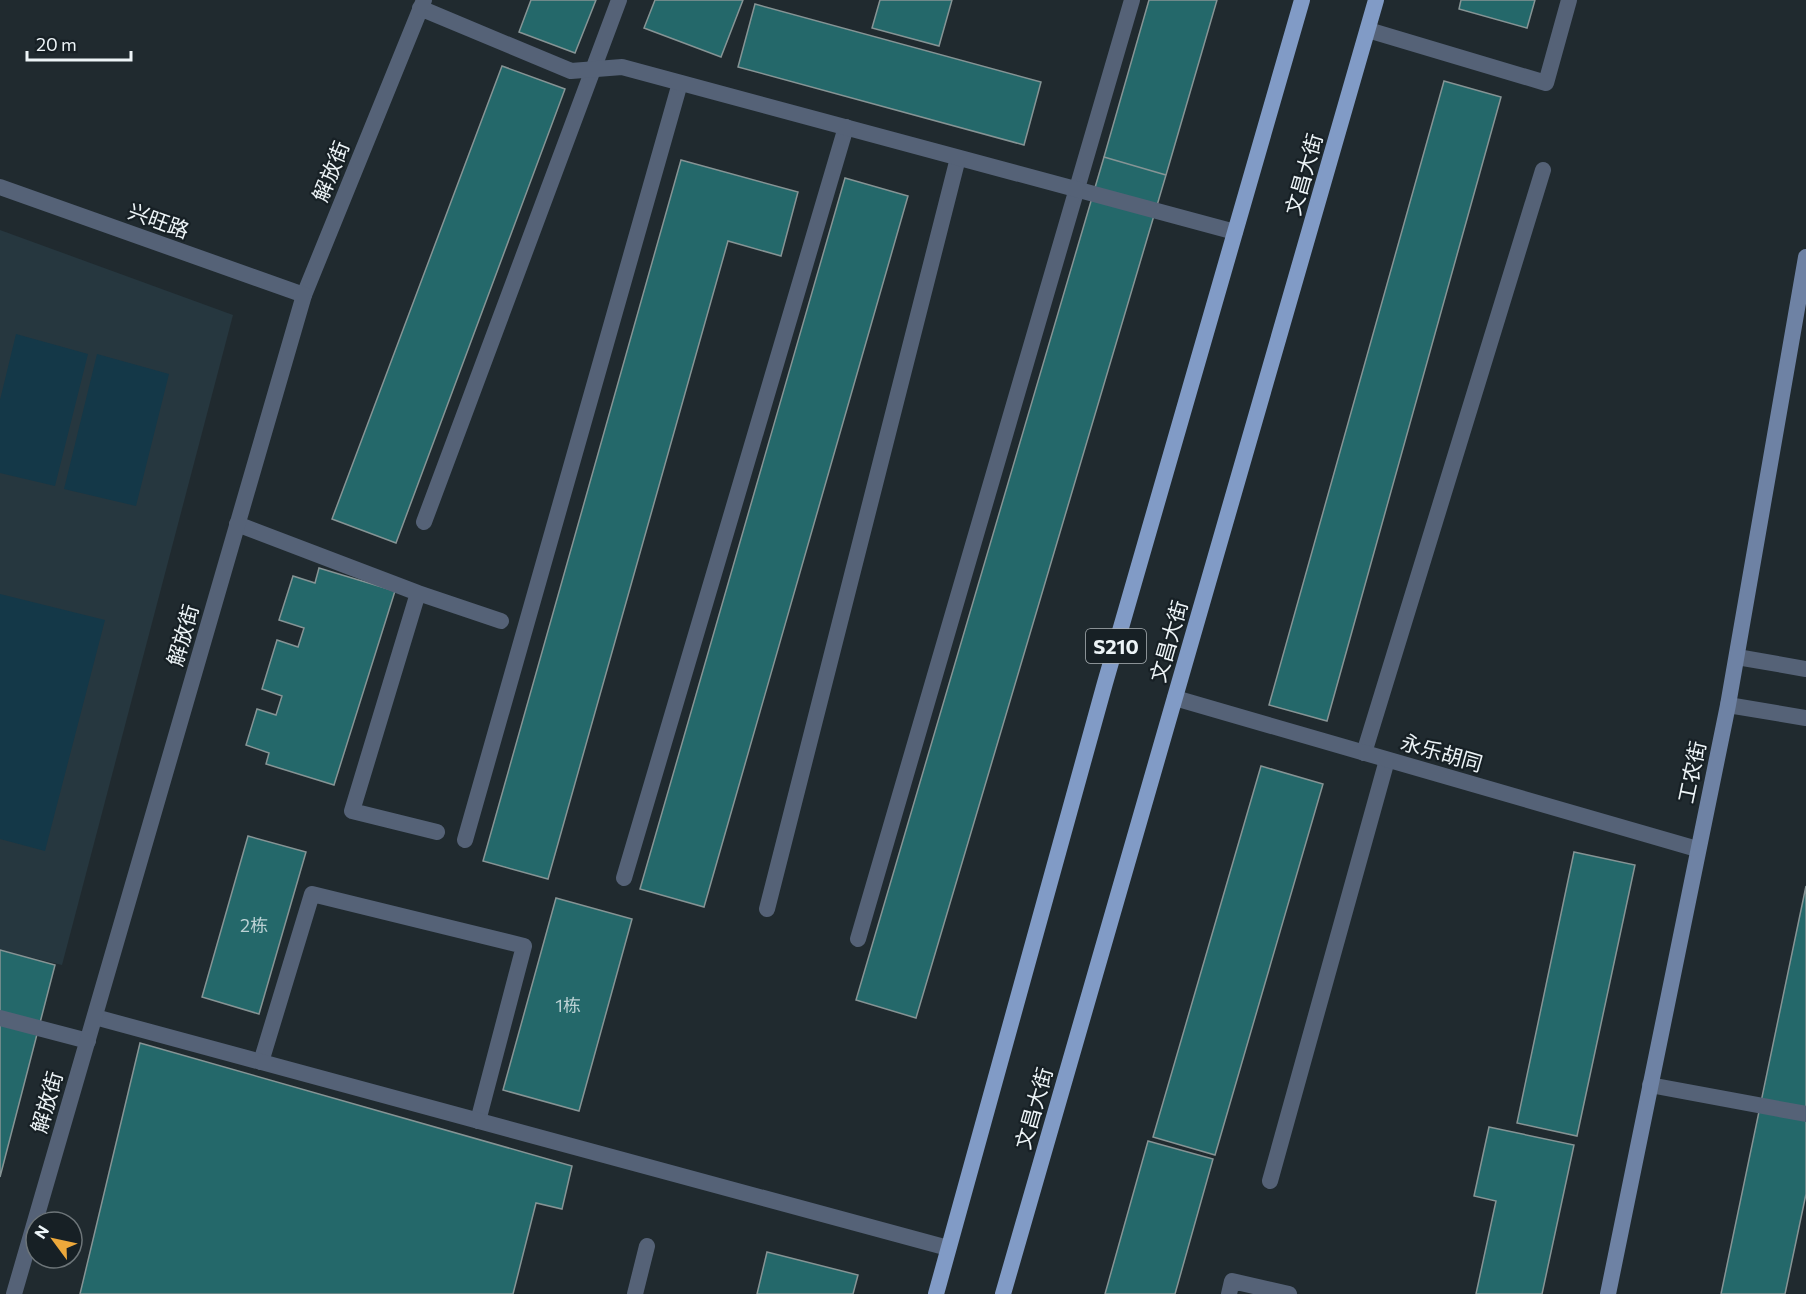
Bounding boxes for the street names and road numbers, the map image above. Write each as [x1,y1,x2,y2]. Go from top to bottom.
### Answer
street label: 文昌大街 [1279,130,1327,218]
street label: 解放街 [307,137,353,205]
street label: 兴旺路 [125,197,193,243]
street label: 文昌大街 [1144,597,1192,685]
street label: 解放街 [161,601,203,669]
road number: S210 [1086,629,1146,663]
street label: 永乐胡同 [1398,728,1486,776]
street label: 工农街 [1672,739,1710,805]
street label: 文昌大街 [1009,1064,1057,1152]
street label: 解放街 [25,1068,67,1136]

